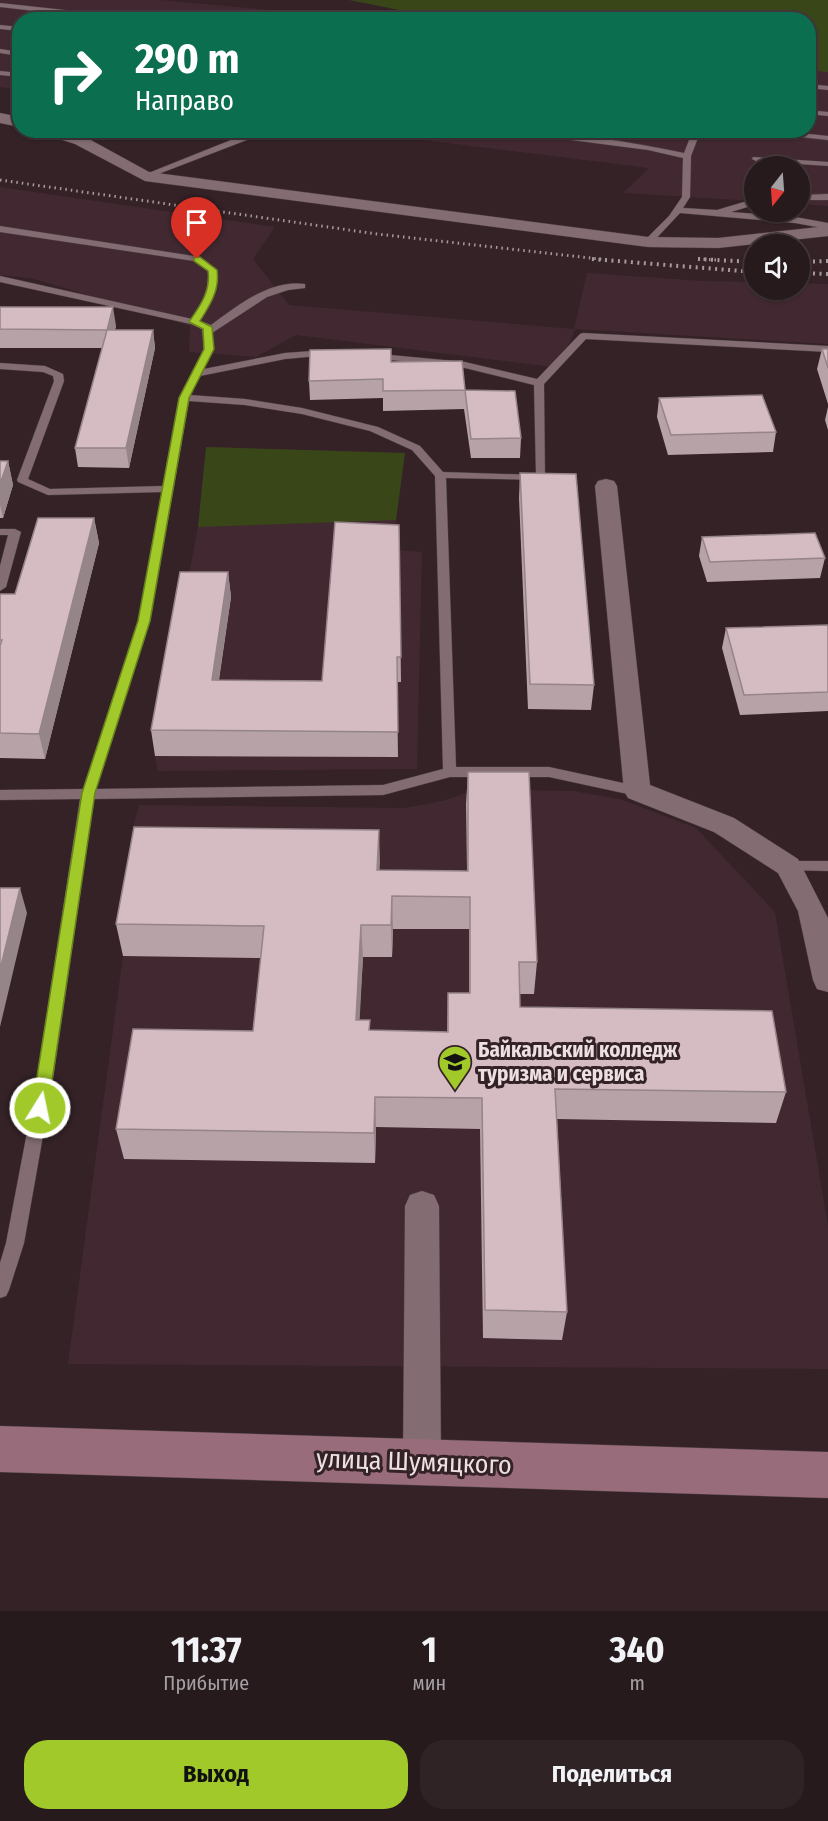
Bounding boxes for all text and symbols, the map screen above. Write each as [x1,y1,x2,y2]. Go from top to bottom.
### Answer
text: 290 m [135,34,240,84]
icon: right [36,36,114,114]
text: Направо [135,85,234,117]
north arrow [744,156,810,222]
map controls [744,156,810,300]
pin [171,197,222,259]
icon: arrive [180,206,213,239]
button: sound [744,234,810,300]
place label: Байкальский колледж туризма и сервиса [478,1037,678,1087]
school or university icon: Байкальский колледж туризма и сервиса [437,1044,473,1091]
position arrow [8,1076,72,1140]
street label: улица Шумяцкого [316,1443,512,1481]
text: 11:37 [171,1628,242,1672]
text: 1 [422,1628,437,1672]
text: 340 [610,1628,665,1672]
text: Прибытие [163,1671,249,1695]
text: мин [413,1671,446,1695]
text: m [629,1671,645,1695]
button: Выход [24,1740,408,1809]
button: Поделиться [420,1740,804,1809]

